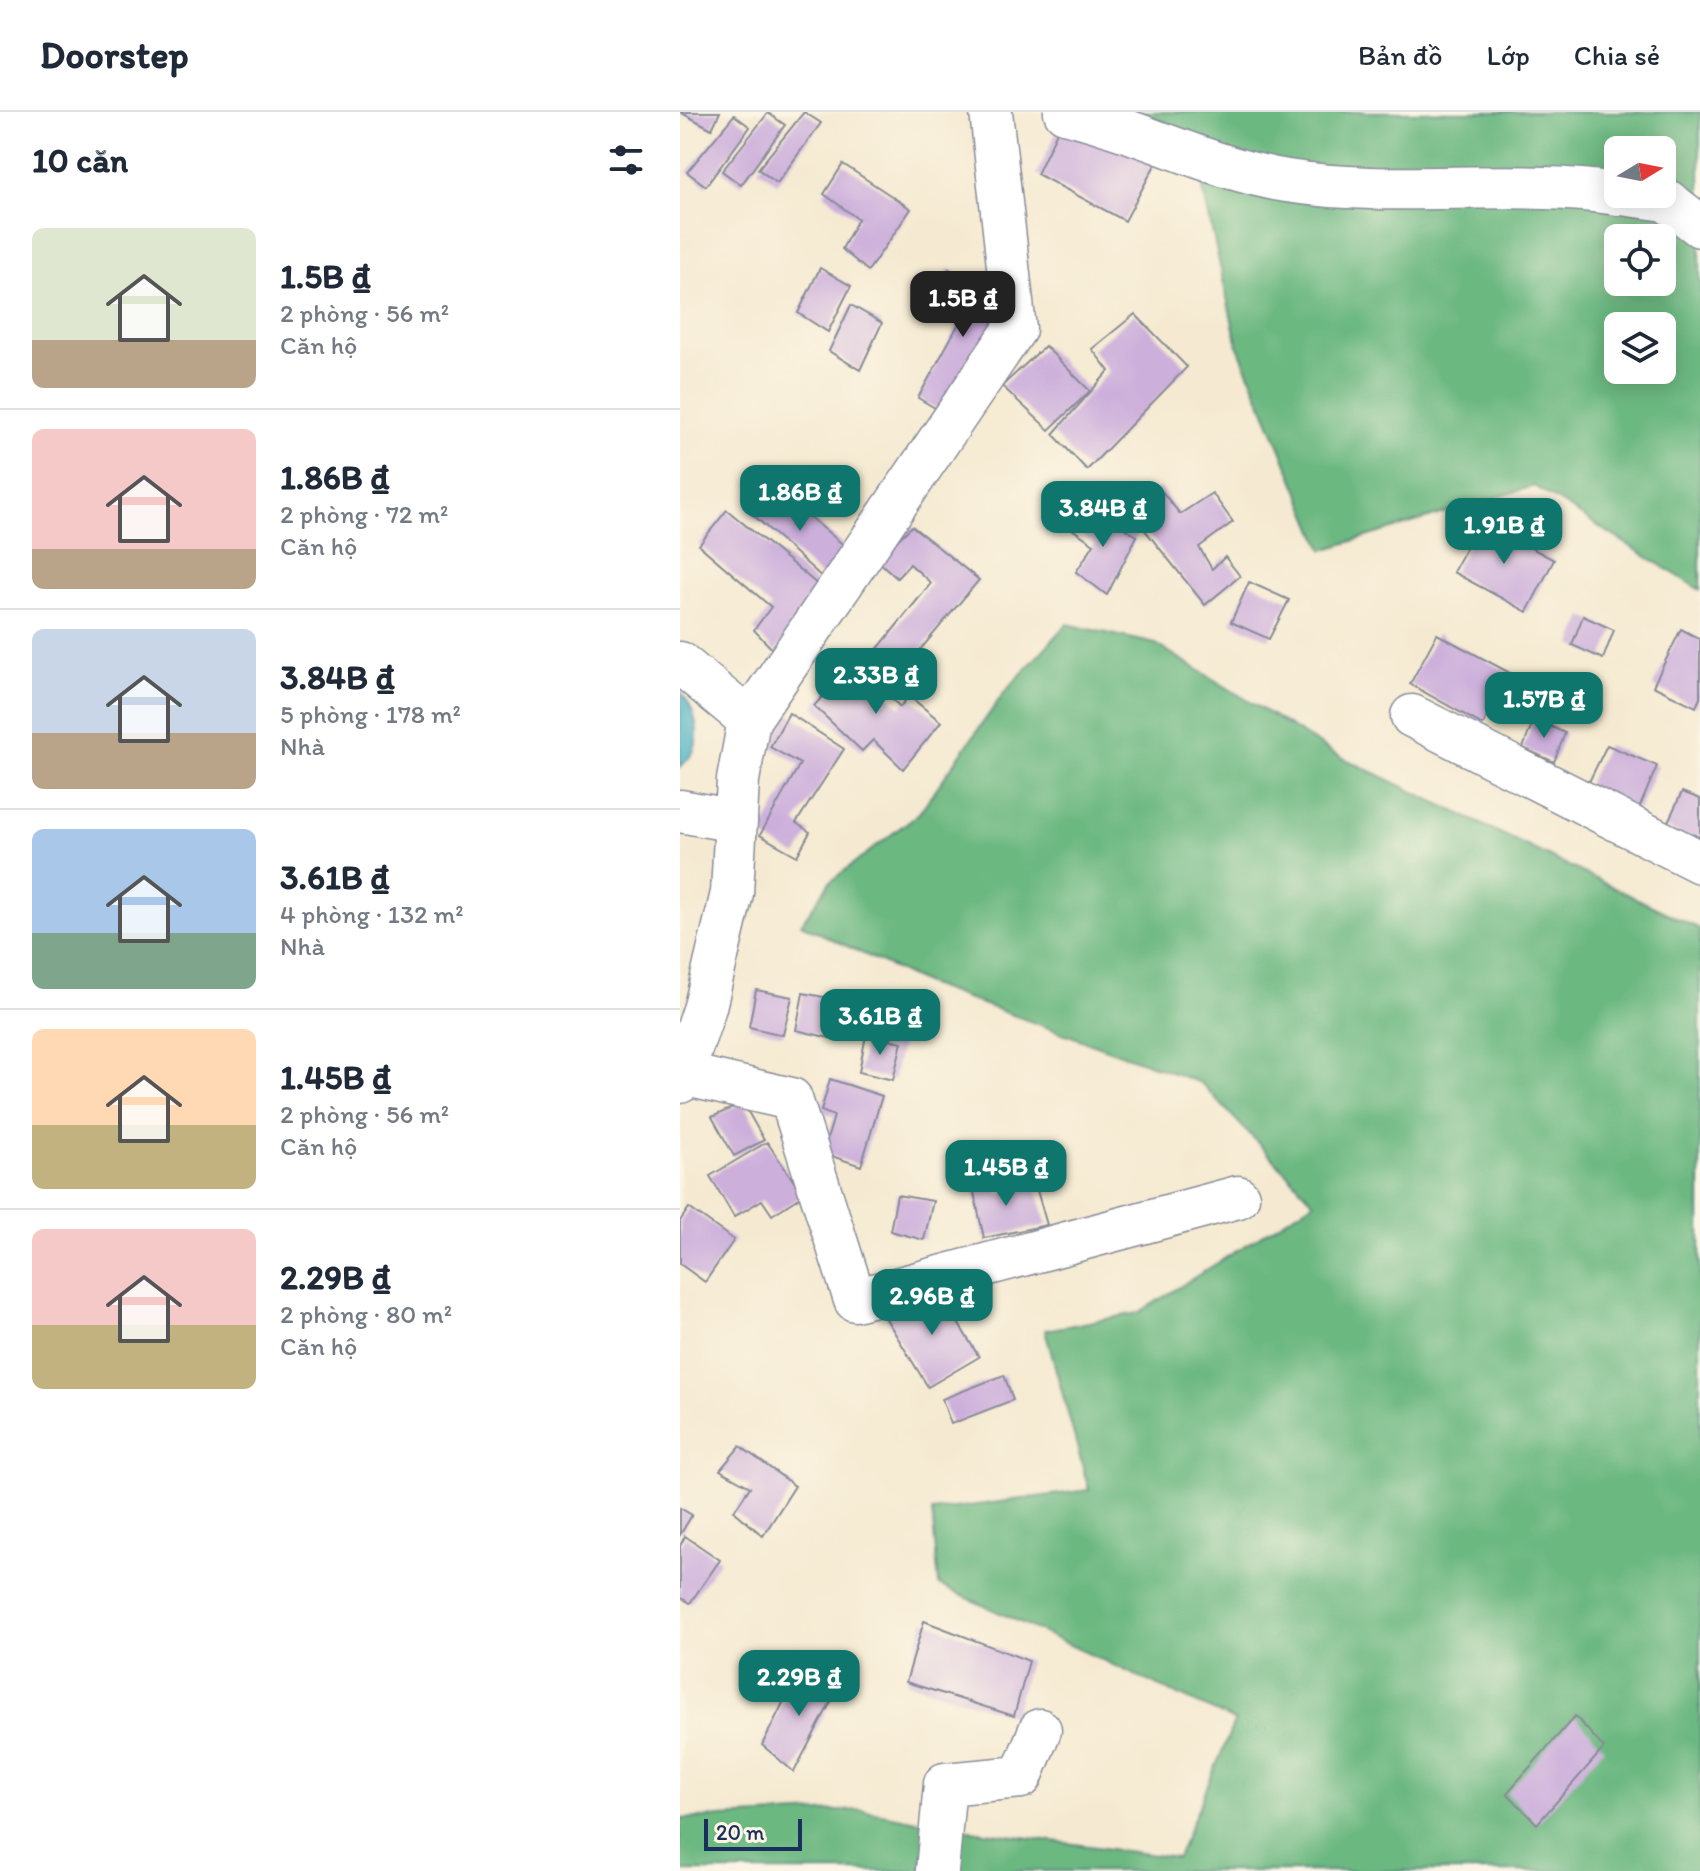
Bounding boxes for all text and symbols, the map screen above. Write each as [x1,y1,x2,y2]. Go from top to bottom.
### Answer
text: Doorstep [40,32,189,78]
text: Bản đồ [1358,38,1443,72]
text: Lớp [1487,38,1530,72]
text: Chia sẻ [1574,38,1660,72]
north arrow [1604,136,1676,208]
map controls [1604,136,1676,384]
icon: filters [604,138,648,182]
text: 10 căn [32,140,128,181]
button: locate [1604,224,1676,296]
text: 1.5B ₫ [280,256,371,297]
icon: home [96,260,192,356]
pin: 1.5B ₫ [898,271,1028,339]
text: 1.5B ₫ [928,281,998,313]
text: 2 phòng · 56 m² [280,297,449,329]
button: layers [1604,312,1676,384]
text: Căn hộ [280,329,357,361]
text: 1.86B ₫ [280,457,390,498]
icon: home [96,461,192,557]
pin: 1.86B ₫ [726,465,874,533]
text: 1.86B ₫ [758,475,842,507]
pin: 3.84B ₫ [1029,481,1177,549]
text: 3.84B ₫ [1059,491,1147,523]
text: 2 phòng · 72 m² [280,498,448,530]
pin: 1.91B ₫ [1430,498,1578,566]
text: 1.91B ₫ [1463,508,1545,540]
text: Căn hộ [280,530,357,562]
pin: 2.33B ₫ [802,648,950,716]
text: 3.84B ₫ [280,657,395,698]
text: 2.33B ₫ [833,658,919,690]
icon: home [96,661,192,757]
pin: 1.57B ₫ [1470,672,1618,740]
text: 1.57B ₫ [1503,682,1585,714]
text: 5 phòng · 178 m² [280,698,461,730]
text: Nhà [280,730,325,762]
text: 3.61B ₫ [280,857,390,898]
icon: home [96,861,192,957]
text: 4 phòng · 132 m² [280,898,464,930]
text: Nhà [280,930,325,962]
pin: 3.61B ₫ [806,989,954,1057]
text: 3.61B ₫ [838,999,922,1031]
text: 1.45B ₫ [280,1057,391,1098]
icon: home [96,1061,192,1157]
text: 2 phòng · 56 m² [280,1098,449,1130]
text: Căn hộ [280,1130,357,1162]
pin: 1.45B ₫ [932,1140,1080,1208]
text: 1.45B ₫ [963,1150,1049,1182]
text: 2.29B ₫ [280,1257,391,1298]
icon: home [96,1261,192,1357]
pin: 2.96B ₫ [858,1269,1006,1337]
text: 2.96B ₫ [890,1279,974,1311]
text: 2 phòng · 80 m² [280,1298,452,1330]
text: Căn hộ [280,1330,357,1362]
pin: 2.29B ₫ [725,1650,873,1718]
text: 2.29B ₫ [757,1660,841,1692]
scale bar [704,1815,802,1851]
text: 20 m [716,1819,765,1846]

